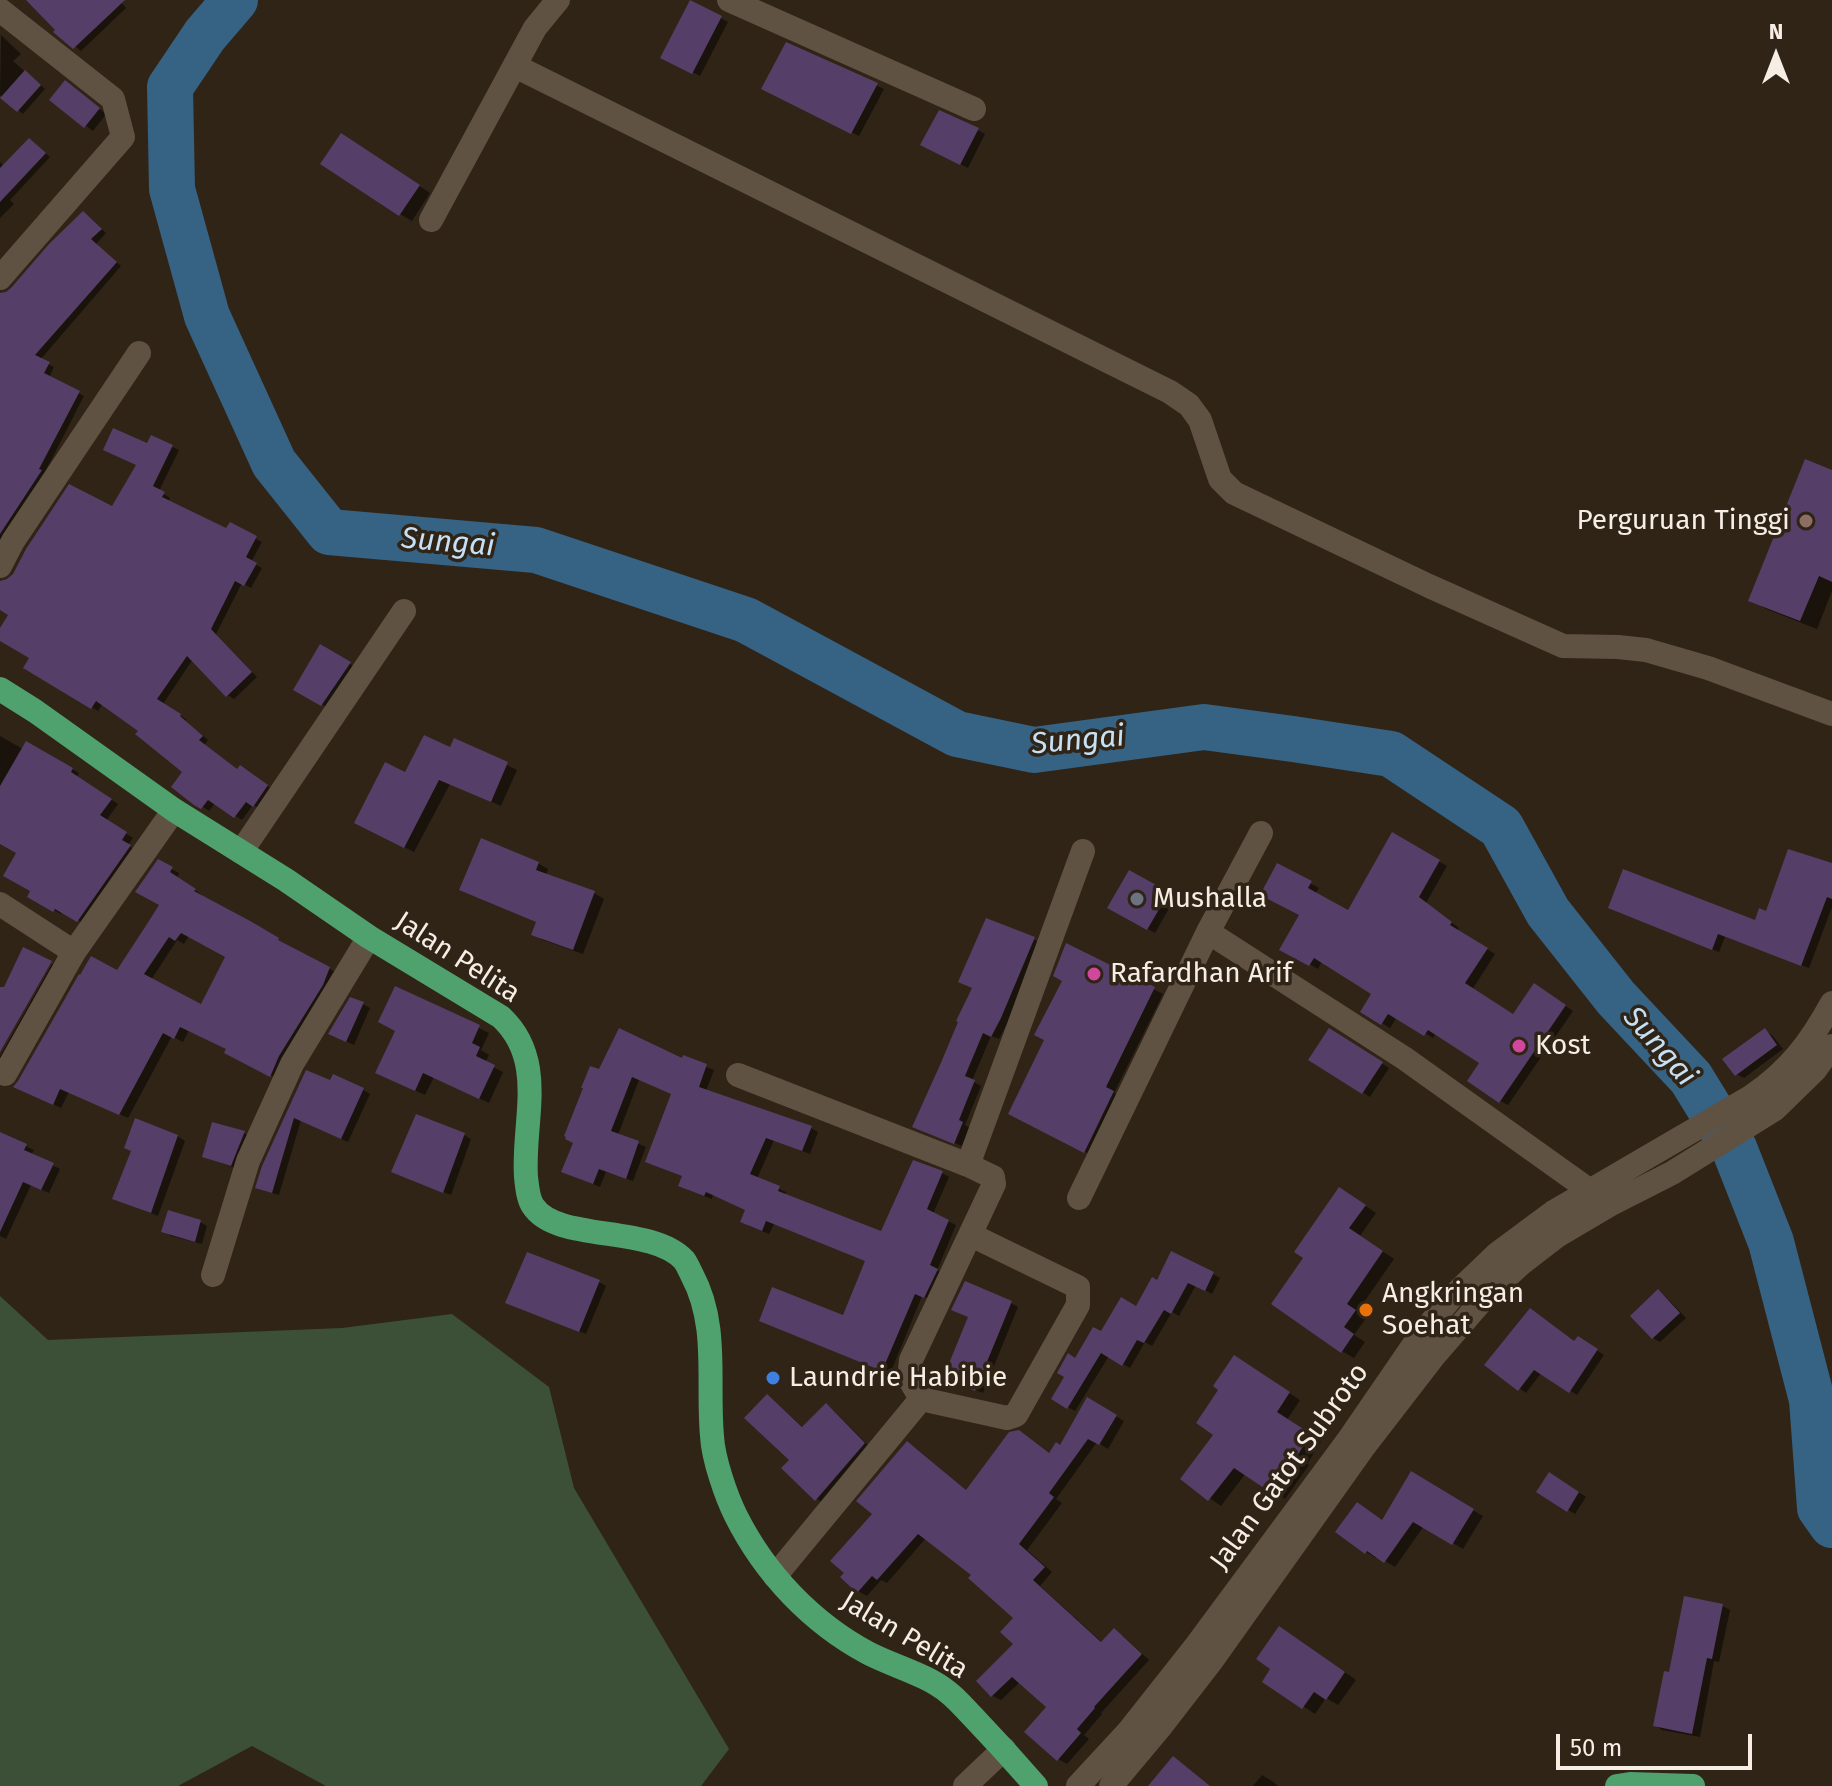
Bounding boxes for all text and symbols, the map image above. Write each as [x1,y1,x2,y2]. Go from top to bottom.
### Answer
north arrow [1736,16,1816,96]
text: N [1769,18,1783,45]
place label: Perguruan Tinggi [1576,504,1790,538]
marker: Perguruan Tinggi [1797,512,1815,530]
water label: Sungai [400,521,496,565]
water label: Sungai [1030,719,1126,763]
place label: Mushalla [1153,882,1267,916]
marker: Mushalla [1128,890,1146,908]
street label: Jalan Pelita [388,905,526,1011]
place label: Rafardhan Arif [1110,957,1292,991]
marker: Rafardhan Arif [1085,965,1103,983]
water label: Sungai [1615,1000,1703,1094]
place label: Kost [1535,1029,1591,1063]
marker: Kost [1510,1037,1528,1055]
place label: Angkringan Soehat [1382,1277,1524,1343]
marker: Angkringan Soehat [1357,1301,1375,1319]
street label: Jalan Gatot Subroto [1204,1357,1376,1577]
place label: Laundrie Habibie [789,1361,1007,1395]
marker: Laundrie Habibie [764,1369,782,1387]
street label: Jalan Pelita [834,1585,974,1687]
scale bar [1560,1718,1756,1768]
text: 50 m [1570,1734,1622,1762]

